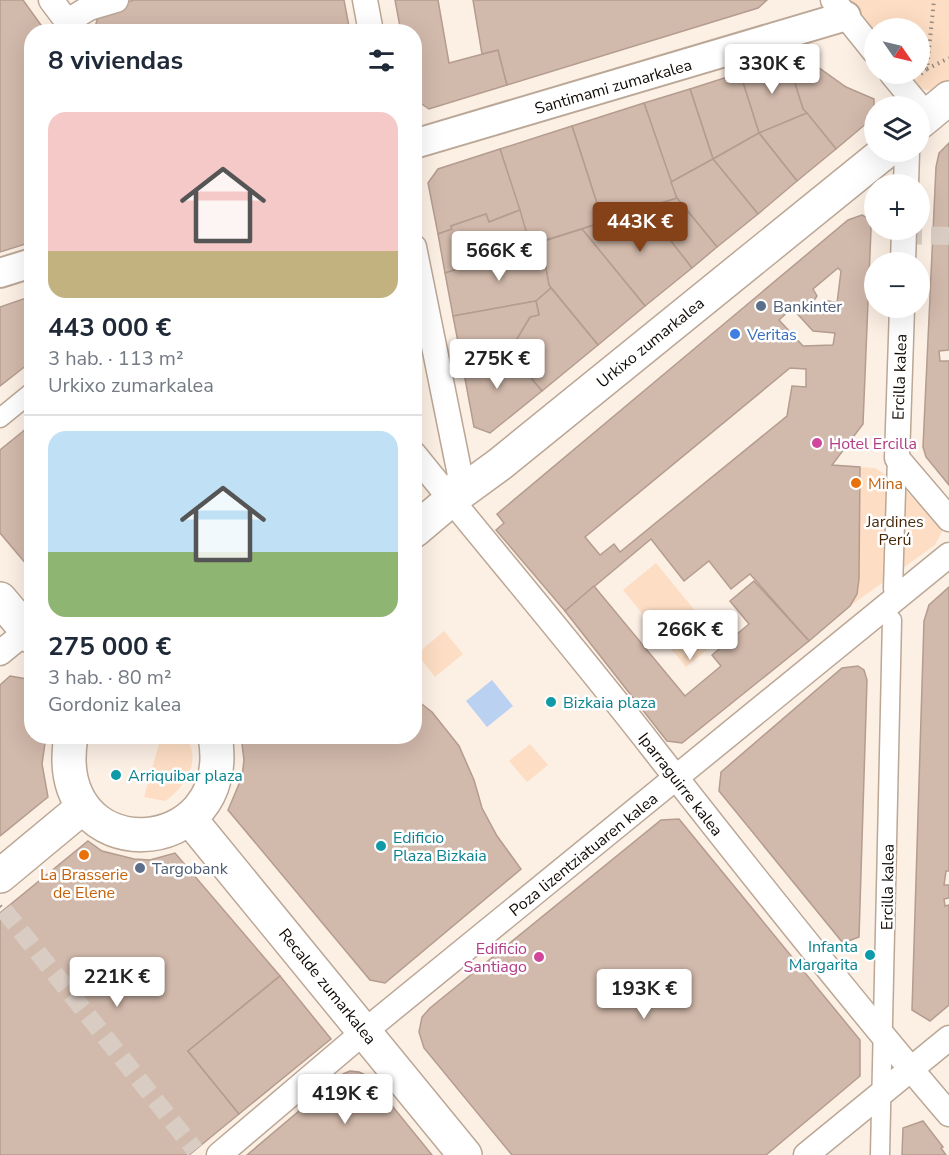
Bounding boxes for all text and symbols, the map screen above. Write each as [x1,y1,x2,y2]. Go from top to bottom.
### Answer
north arrow [864,18,930,84]
map controls [864,18,930,318]
text: 8 viviendas [48,43,183,78]
icon: filters [365,44,398,77]
pin: 330K € [723,44,821,95]
text: 330K € [739,50,805,77]
street label: Santimami zumarkalea [532,54,695,120]
button: layers [864,96,930,162]
icon: home [169,151,277,259]
button: + [864,174,930,240]
pin: 443K € [591,202,689,253]
text: 443K € [607,208,673,235]
pin: 566K € [450,231,548,282]
text: 566K € [466,237,532,264]
button: − [864,252,930,318]
street label: Urkixo zumarkalea [592,292,709,393]
place label: Bankinter [773,296,842,318]
marker: Bankinter [754,299,768,313]
text: 443 000 € [48,310,171,345]
place label: Veritas [746,324,797,346]
marker: Veritas [728,327,742,341]
street label: Ercilla kalea [888,334,912,420]
pin: 275K € [448,339,546,390]
text: 3 hab. · 113 m² [48,345,184,372]
text: 275K € [464,345,530,372]
text: Urkixo zumarkalea [48,372,214,399]
place label: Hotel Ercilla [829,433,917,455]
marker: Hotel Ercilla [810,436,824,450]
icon: home [169,470,277,578]
place label: Mina [868,473,903,495]
marker: Mina [849,476,863,490]
park label: Jardines Perú [865,511,924,551]
pin: 266K € [641,610,739,661]
text: 266K € [657,616,723,643]
text: 275 000 € [48,629,171,664]
text: 3 hab. · 80 m² [48,664,172,691]
text: Gordoniz kalea [48,691,181,718]
place label: Bizkaia plaza [563,692,656,714]
marker: Bizkaia plaza [544,695,558,709]
street label: Iparraguirre kalea [633,728,728,841]
place label: Arriquibar plaza [128,765,243,787]
marker: Arriquibar plaza [109,768,123,782]
street label: Poza lizentziatuaren kalea [505,788,663,922]
place label: Edificio Plaza Bizkaia [393,827,487,867]
marker: Edificio Plaza Bizkaia [374,839,388,853]
street label: Ercilla kalea [876,844,900,930]
marker: La Brasserie de Elene [77,848,91,862]
place label: Targobank [152,858,229,880]
marker: Targobank [133,861,147,875]
place label: La Brasserie de Elene [40,864,128,904]
street label: Recalde zumarkalea [273,924,381,1049]
place label: Infanta Margarita [789,936,858,976]
place label: Edificio Santiago [464,938,527,978]
marker: Infanta Margarita [863,948,877,962]
marker: Edificio Santiago [532,950,546,964]
pin: 221K € [68,957,166,1008]
text: 221K € [84,963,150,990]
pin: 193K € [595,969,693,1020]
text: 193K € [611,975,677,1002]
pin: 419K € [296,1074,394,1125]
text: 419K € [312,1080,378,1107]

